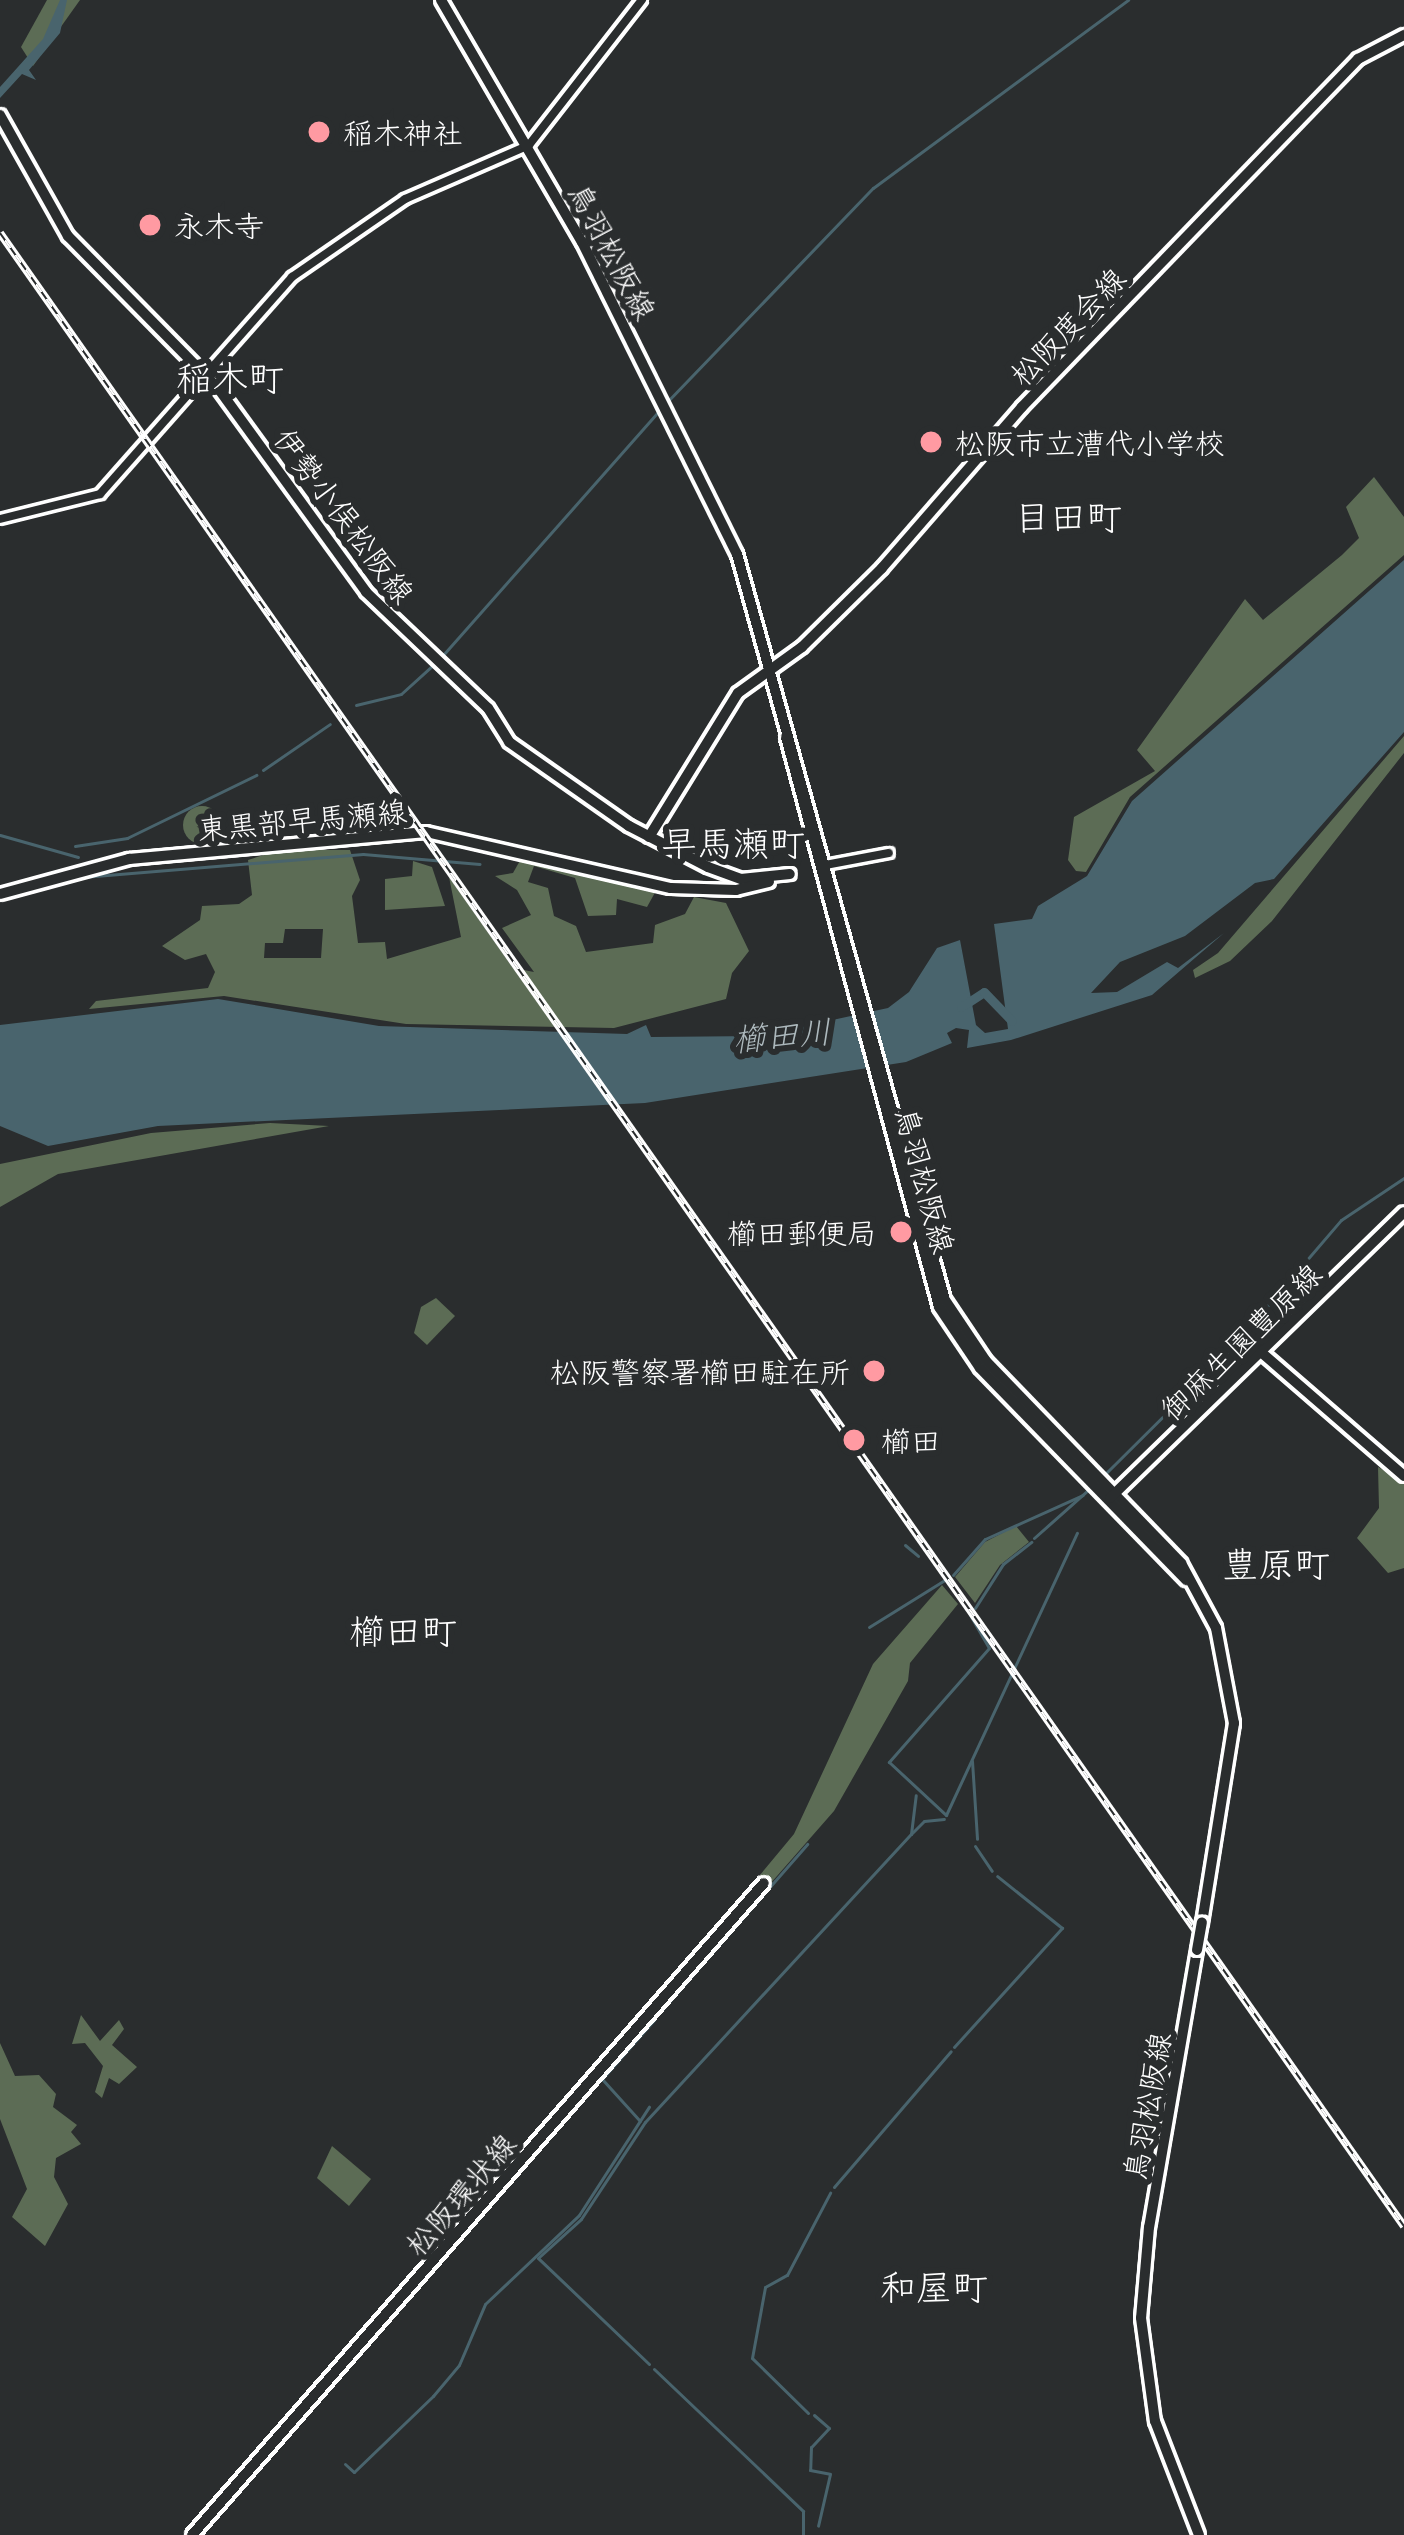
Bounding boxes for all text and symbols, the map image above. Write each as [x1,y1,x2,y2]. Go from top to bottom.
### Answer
place label: 稲木神社 [343,114,463,150]
marker: 稲木神社 [306,119,332,145]
street label: 鳥羽松阪線 [562,176,664,326]
place label: 永木寺 [174,207,264,243]
marker: 永木寺 [137,212,163,238]
street label: 松阪度会線 [1002,260,1132,392]
district label: 稲木町 [176,355,284,399]
street label: 伊勢小俣松阪線 [267,420,423,610]
place label: 松阪市立漕代小学校 [955,424,1225,460]
marker: 松阪市立漕代小学校 [918,429,944,455]
district label: 目田町 [1014,494,1122,538]
street label: 東黒部早馬瀬線 [196,792,408,846]
district label: 早馬瀬町 [661,820,805,864]
water label: 櫛田川 [731,1010,833,1058]
street label: 鳥羽松阪線 [889,1103,963,1257]
place label: 櫛田郵便局 [727,1214,877,1250]
marker: 櫛田郵便局 [888,1219,914,1245]
street label: 御麻生園豊原線 [1152,1255,1328,1427]
place label: 松阪警察署櫛田駐在所 [550,1353,850,1389]
marker: 松阪警察署櫛田駐在所 [861,1358,887,1384]
place label: 櫛田 [881,1422,941,1458]
marker: 櫛田 [838,1424,870,1456]
district label: 豊原町 [1222,1541,1330,1585]
district label: 櫛田町 [349,1608,457,1652]
street label: 鳥羽松阪線 [1115,2029,1177,2183]
street label: 松阪環状線 [397,2126,523,2262]
district label: 和屋町 [880,2264,988,2308]

